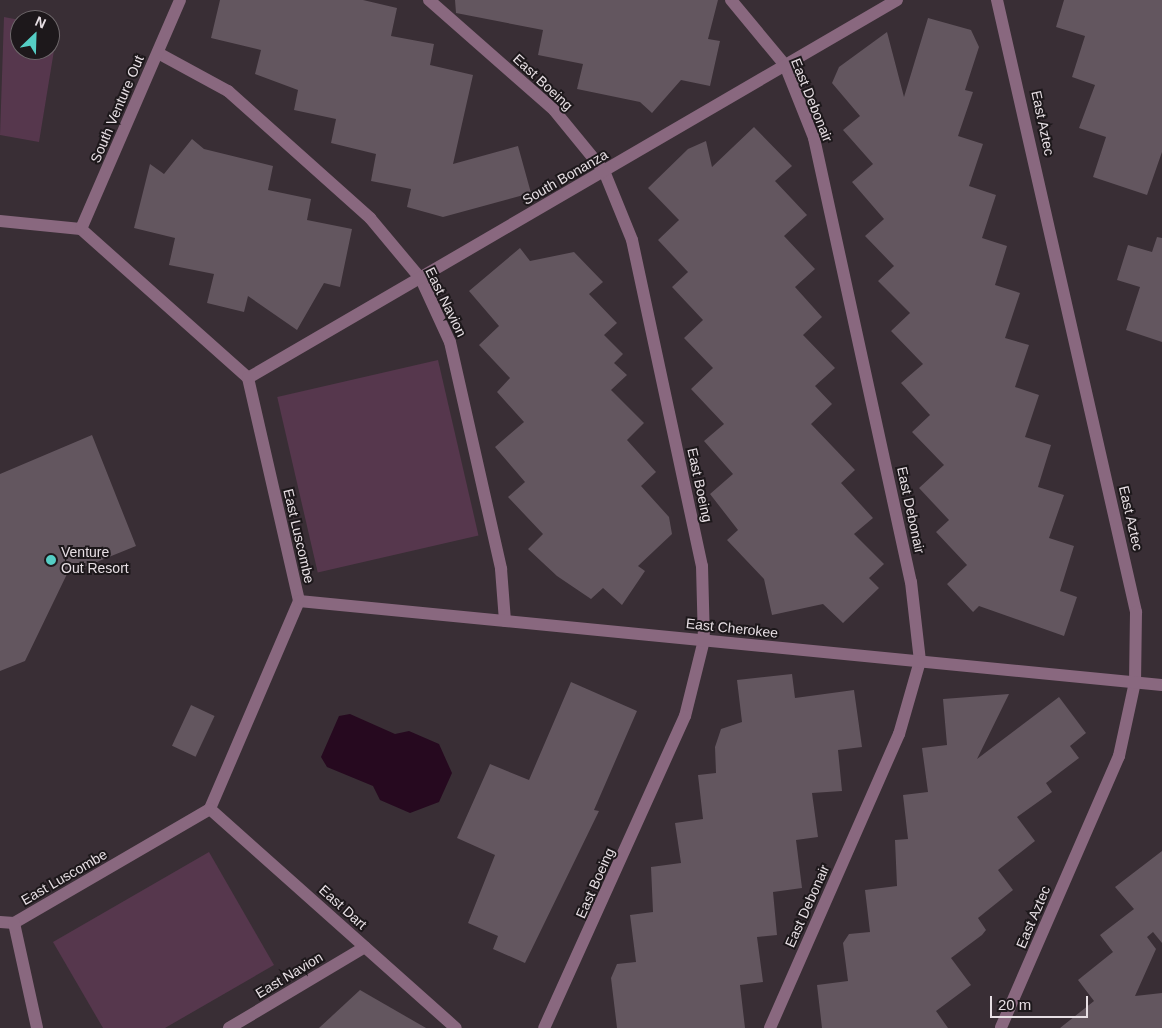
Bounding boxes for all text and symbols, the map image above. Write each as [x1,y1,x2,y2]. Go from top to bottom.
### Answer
north arrow [10,10,60,60]
text: N [33,13,49,32]
street label: East Boeing [510,50,576,114]
street label: South Venture Out [87,53,147,165]
street label: East Debonair [788,56,836,144]
street label: East Aztec [1028,89,1058,157]
street label: South Bonanza [519,146,611,208]
street label: East Navion [422,264,470,340]
street label: East Boeing [684,446,716,524]
street label: East Debonair [894,465,928,555]
street label: East Aztec [1115,484,1147,552]
street label: East Luscombe [280,487,318,585]
place label: Venture Out Resort [61,544,129,576]
marker: Venture Out Resort [45,554,57,566]
street label: East Cherokee [685,615,779,641]
street label: East Boeing [572,845,618,921]
street label: East Luscombe [18,846,110,908]
street label: East Debonair [781,862,833,950]
street label: East Dart [316,881,370,933]
street label: East Aztec [1012,883,1054,951]
street label: East Navion [252,948,326,1002]
scale bar [992,986,1090,1018]
text: 20 m [998,996,1031,1013]

